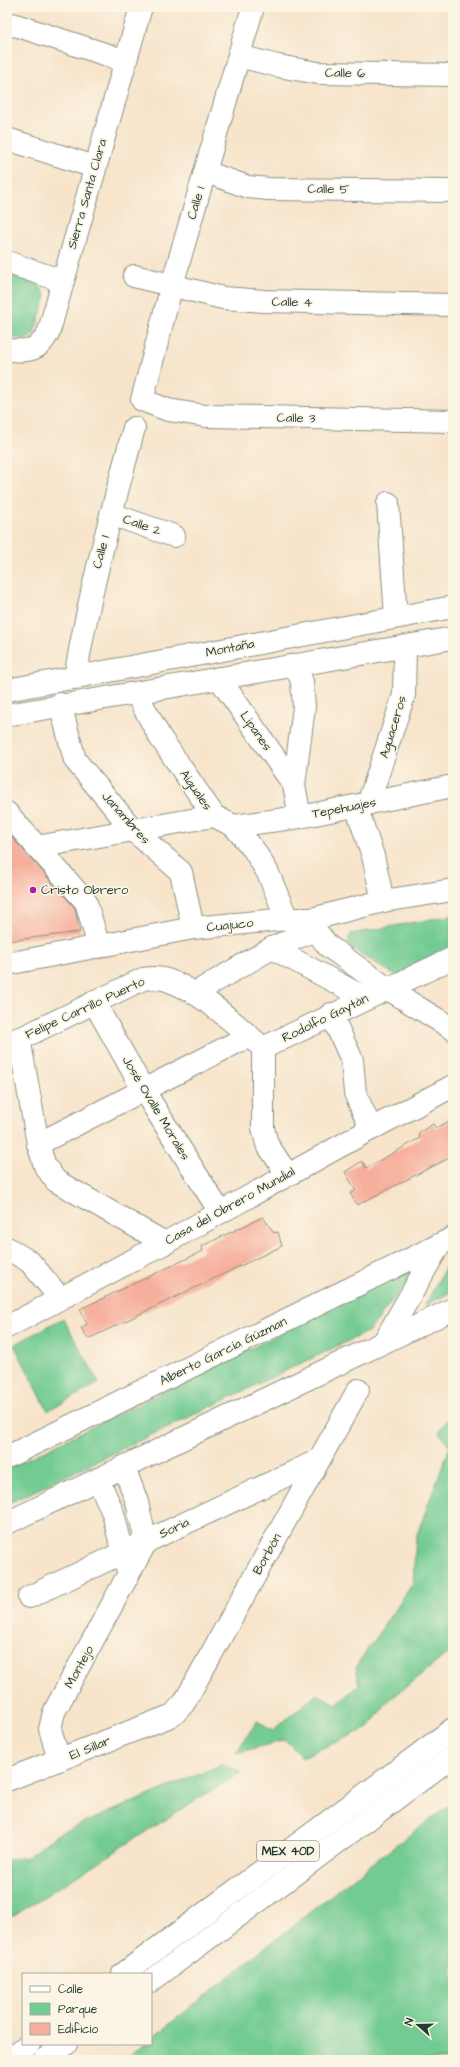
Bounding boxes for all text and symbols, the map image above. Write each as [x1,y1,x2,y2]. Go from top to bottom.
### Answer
street label: Calle 6 [325,64,365,82]
street label: Sierra Santa Clara [63,136,111,251]
street label: Calle 5 [307,180,349,198]
street label: Calle 1 [182,184,210,222]
street label: Calle 4 [271,293,313,311]
street label: Calle 3 [276,409,316,427]
street label: Calle 2 [120,510,164,540]
street label: Calle 1 [88,533,114,571]
street label: Montaña [204,634,256,662]
street label: Aguaceros [375,693,412,761]
street label: Lipanes [236,707,277,755]
street label: Aiguales [175,766,217,815]
street label: Janambres [98,788,155,848]
street label: Tepehuajes [310,793,378,823]
place label: Cristo Obrero [41,881,129,899]
marker: Cristo Obrero [28,885,38,895]
street label: Cuajuco [206,914,255,936]
street label: Felipe Carrillo Puerto [22,972,148,1044]
street label: Rodolfo Gaytán [279,989,372,1048]
street label: José Ovalle Morales [118,1052,195,1164]
street label: Casa del Obrero Mundial [162,1163,298,1249]
street label: Alberto García Gúzman [156,1312,290,1390]
street label: Soria [156,1513,192,1543]
street label: Borbón [248,1530,286,1578]
street label: Montejo [60,1642,98,1692]
street label: El Sillar [67,1732,113,1764]
road number: MEX 40D [257,1841,319,1861]
legend [22,1973,152,2045]
text: Calle [58,1981,83,1998]
text: Parque [58,2001,98,2018]
north arrow [398,2005,438,2045]
text: N [401,2016,417,2028]
text: Edificio [58,2021,98,2038]

